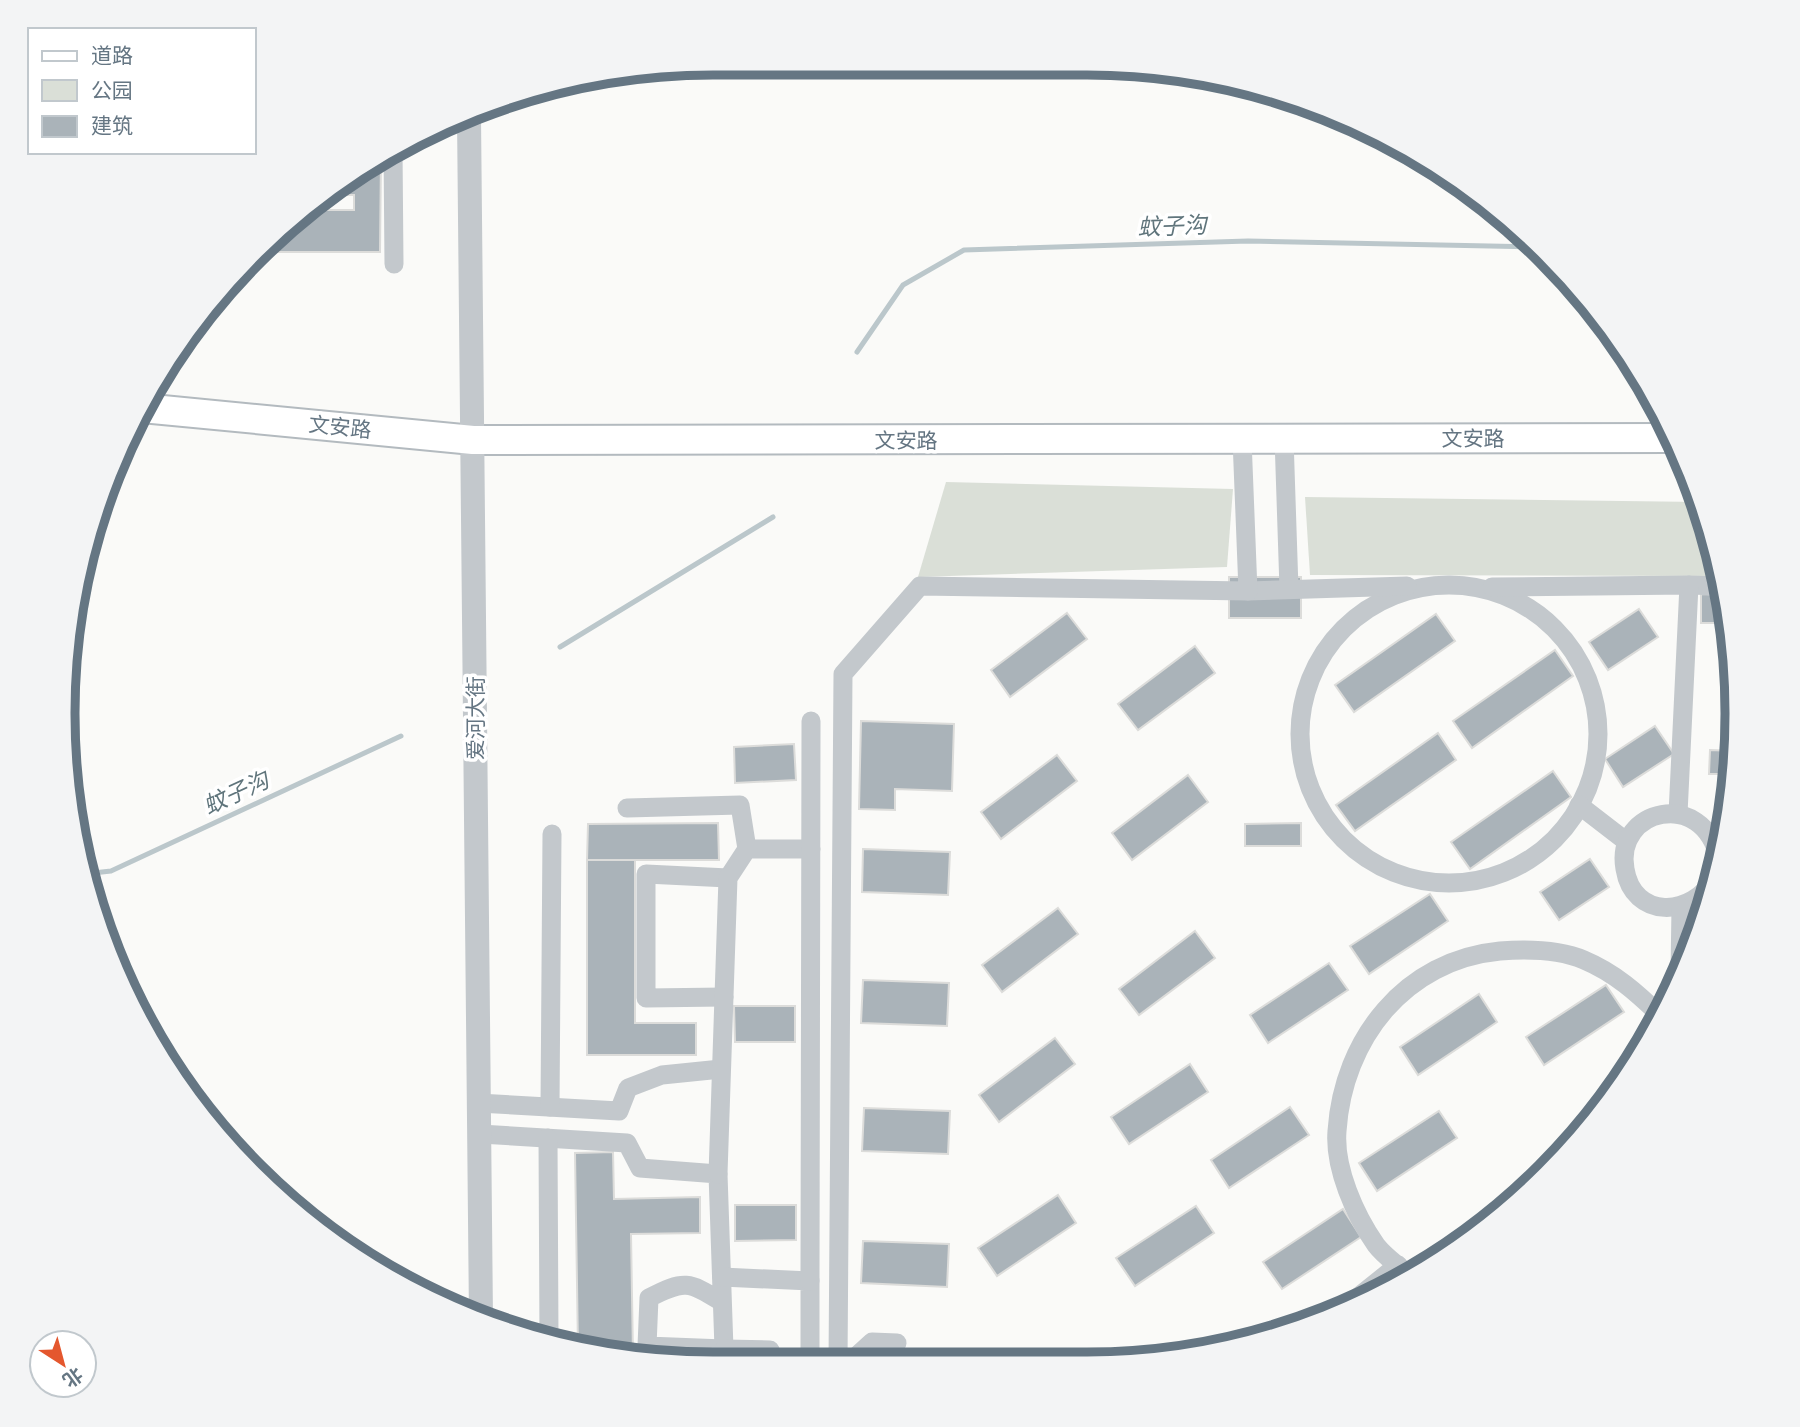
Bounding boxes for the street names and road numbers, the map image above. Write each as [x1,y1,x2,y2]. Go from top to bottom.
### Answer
street label: 文安路 [307,411,373,443]
street label: 文安路 [1442,426,1505,451]
street label: 文安路 [875,428,938,453]
street label: 爱河大街 [463,676,488,760]

